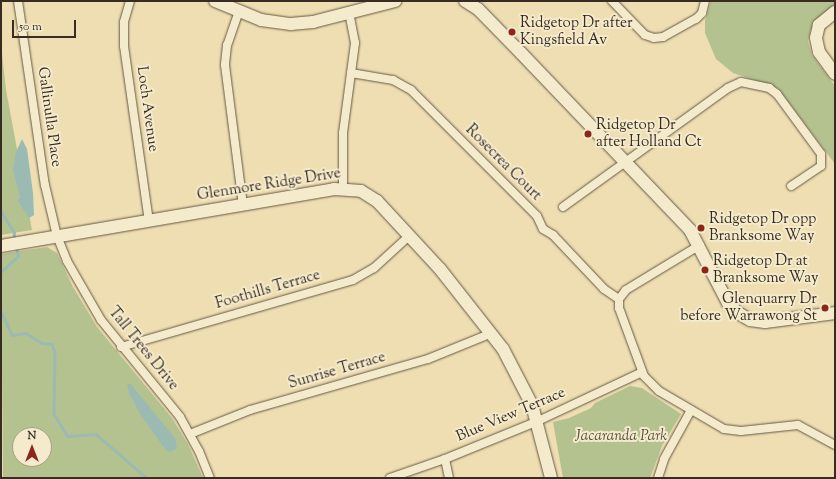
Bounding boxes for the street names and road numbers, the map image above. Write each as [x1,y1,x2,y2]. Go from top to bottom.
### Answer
street label: Loch Avenue [132,65,162,153]
street label: Gallinulla Place [33,66,65,168]
street label: Rosecrea Court [461,121,545,205]
street label: Glenmore Ridge Drive [196,165,342,205]
street label: Foothills Terrace [214,266,322,314]
street label: Tall Trees Drive [104,304,182,394]
street label: Sunrise Terrace [286,349,388,393]
street label: Blue View Terrace [454,384,568,446]

